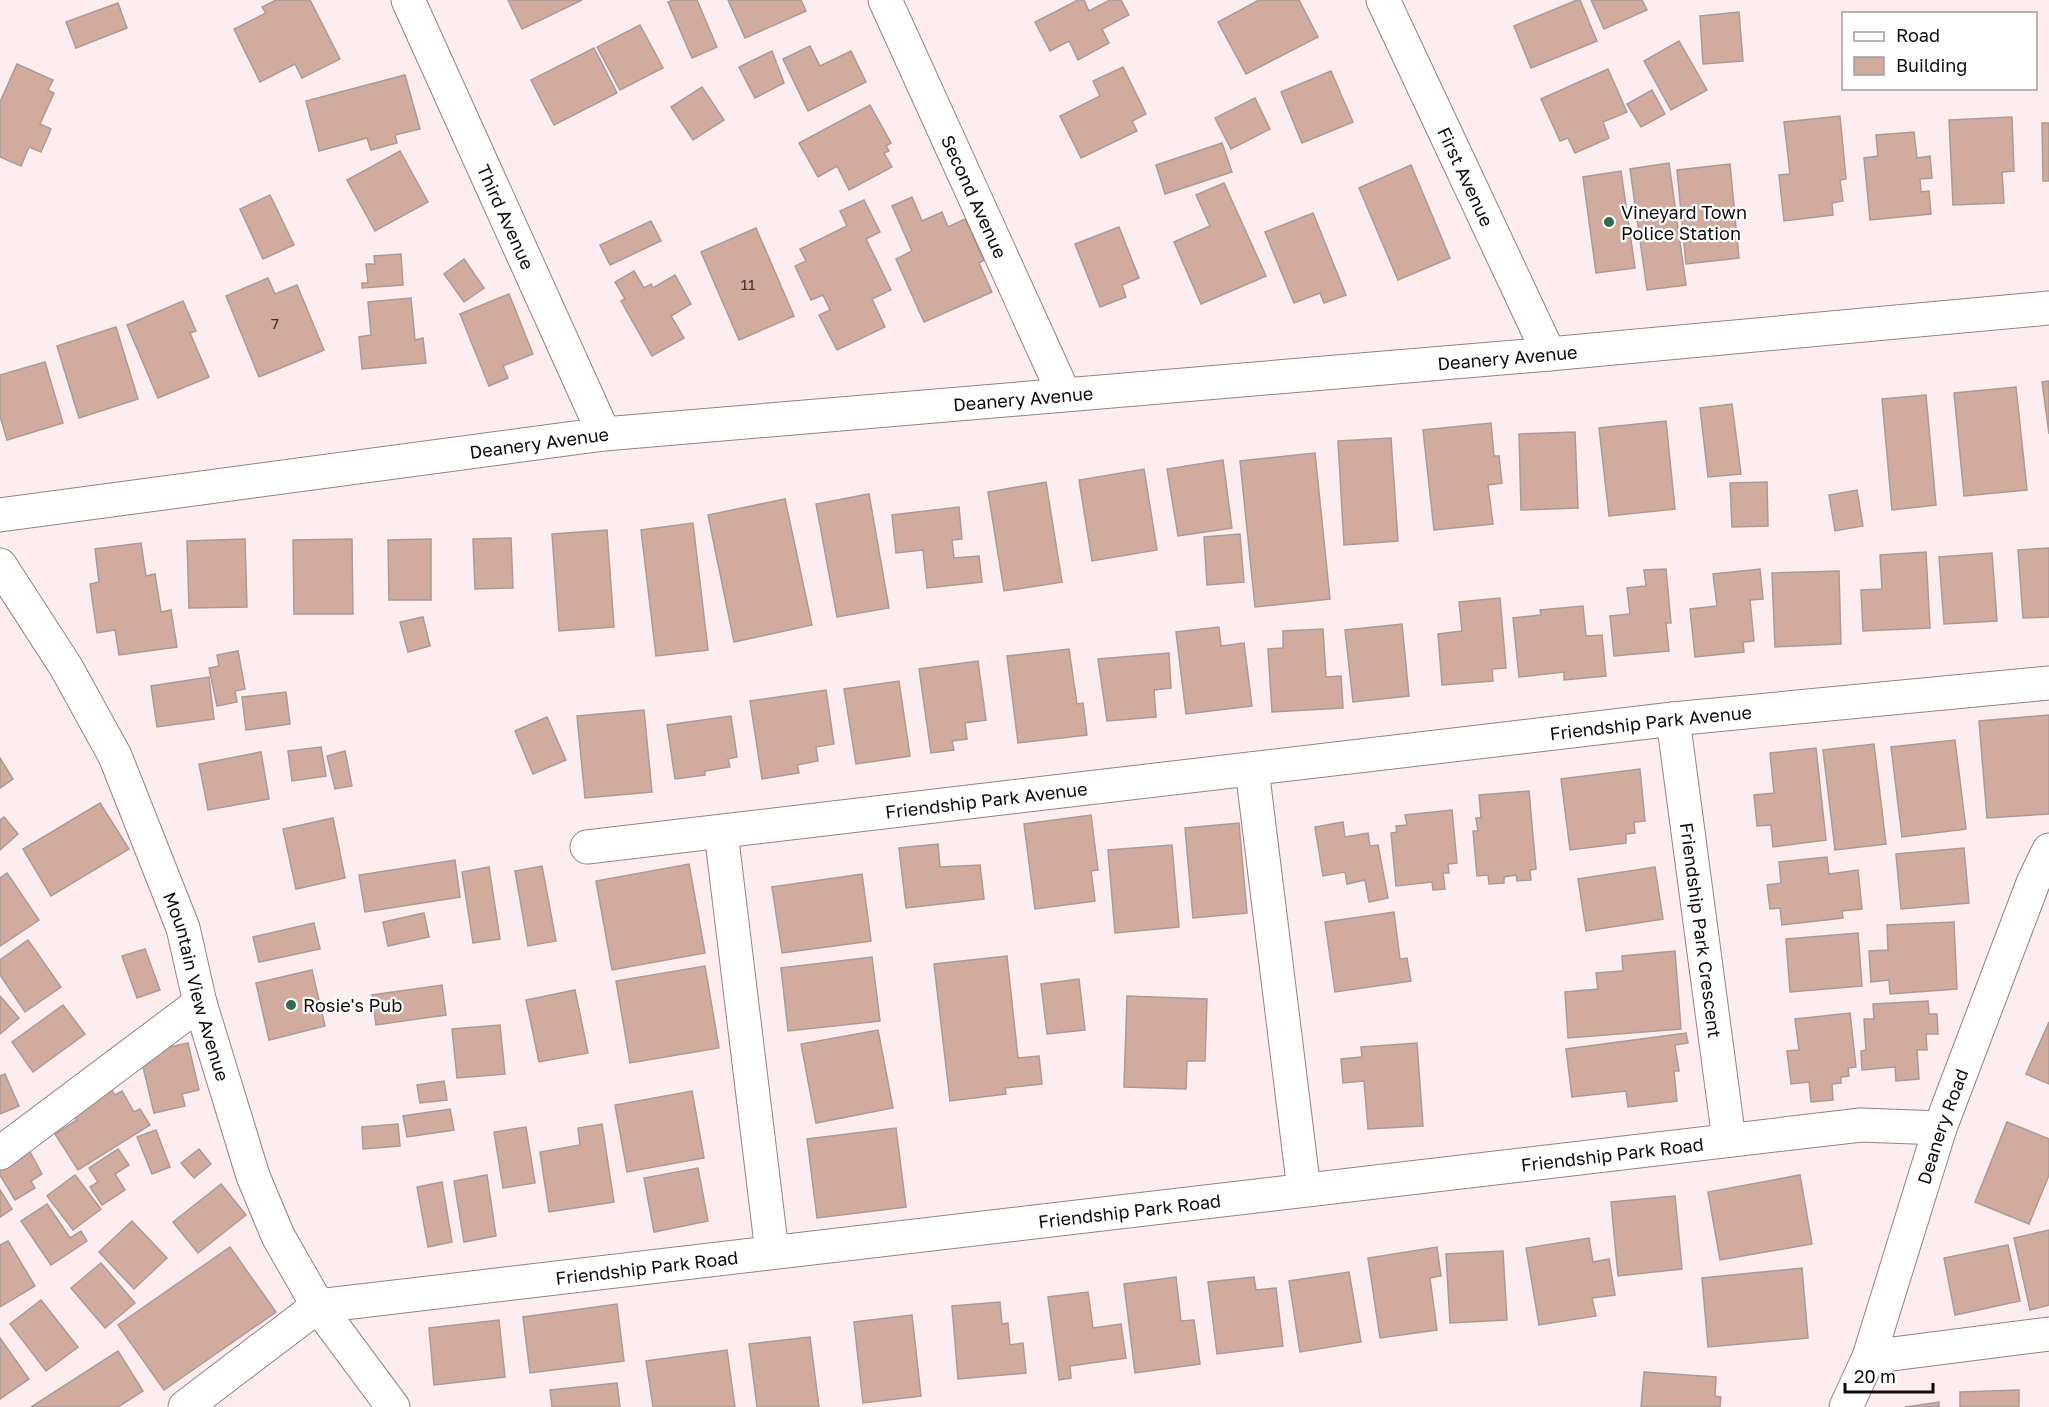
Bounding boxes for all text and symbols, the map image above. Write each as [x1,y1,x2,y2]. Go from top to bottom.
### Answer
legend [1842,12,2037,90]
text: Road [1896,24,1940,46]
text: Building [1896,54,1967,76]
street label: First Avenue [1433,123,1499,230]
street label: Second Avenue [937,132,1012,262]
street label: Third Avenue [473,161,539,273]
place label: Vineyard Town Police Station [1621,201,1747,244]
marker: Vineyard Town Police Station [1602,215,1616,229]
house number: 11 [741,275,755,293]
house number: 7 [271,314,279,332]
street label: Deanery Avenue [1436,340,1578,374]
street label: Deanery Avenue [952,382,1094,415]
street label: Deanery Avenue [468,422,610,463]
street label: Friendship Park Avenue [1548,701,1753,744]
street label: Friendship Park Avenue [884,777,1088,823]
street label: Friendship Park Crescent [1676,821,1726,1039]
street label: Mountain View Avenue [159,889,234,1084]
place label: Rosie's Pub [303,994,402,1016]
marker: Rosie's Pub [284,998,298,1012]
street label: Deanery Road [1912,1065,1973,1187]
street label: Friendship Park Road [1520,1133,1705,1176]
street label: Friendship Park Road [1037,1189,1222,1232]
street label: Friendship Park Road [554,1246,739,1289]
scale bar [1845,1356,1934,1394]
text: 20 m [1854,1365,1896,1387]

